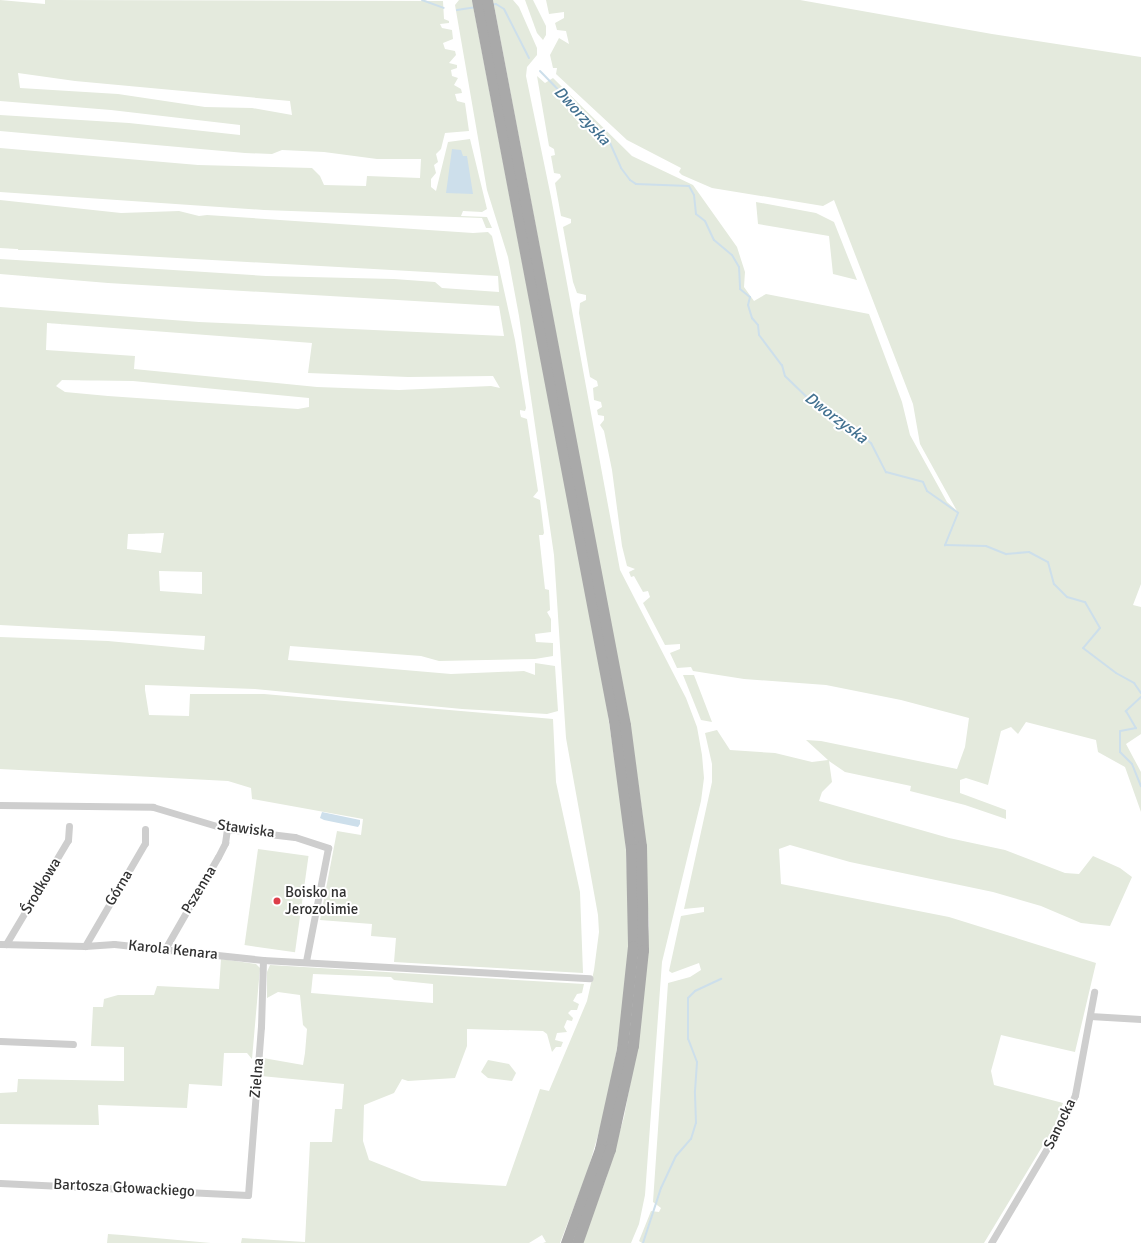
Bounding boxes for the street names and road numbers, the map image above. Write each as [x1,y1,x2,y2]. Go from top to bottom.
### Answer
street label: Stawiska [216,816,276,842]
street label: Środkowa [17,855,65,917]
street label: Pszenna [178,863,220,917]
street label: Górna [101,867,137,909]
street label: Karola Kenara [127,936,219,964]
street label: Zielna [246,1057,268,1099]
street label: Sanocka [1040,1096,1080,1152]
street label: Bartosza Głowackiego [53,1175,195,1201]

